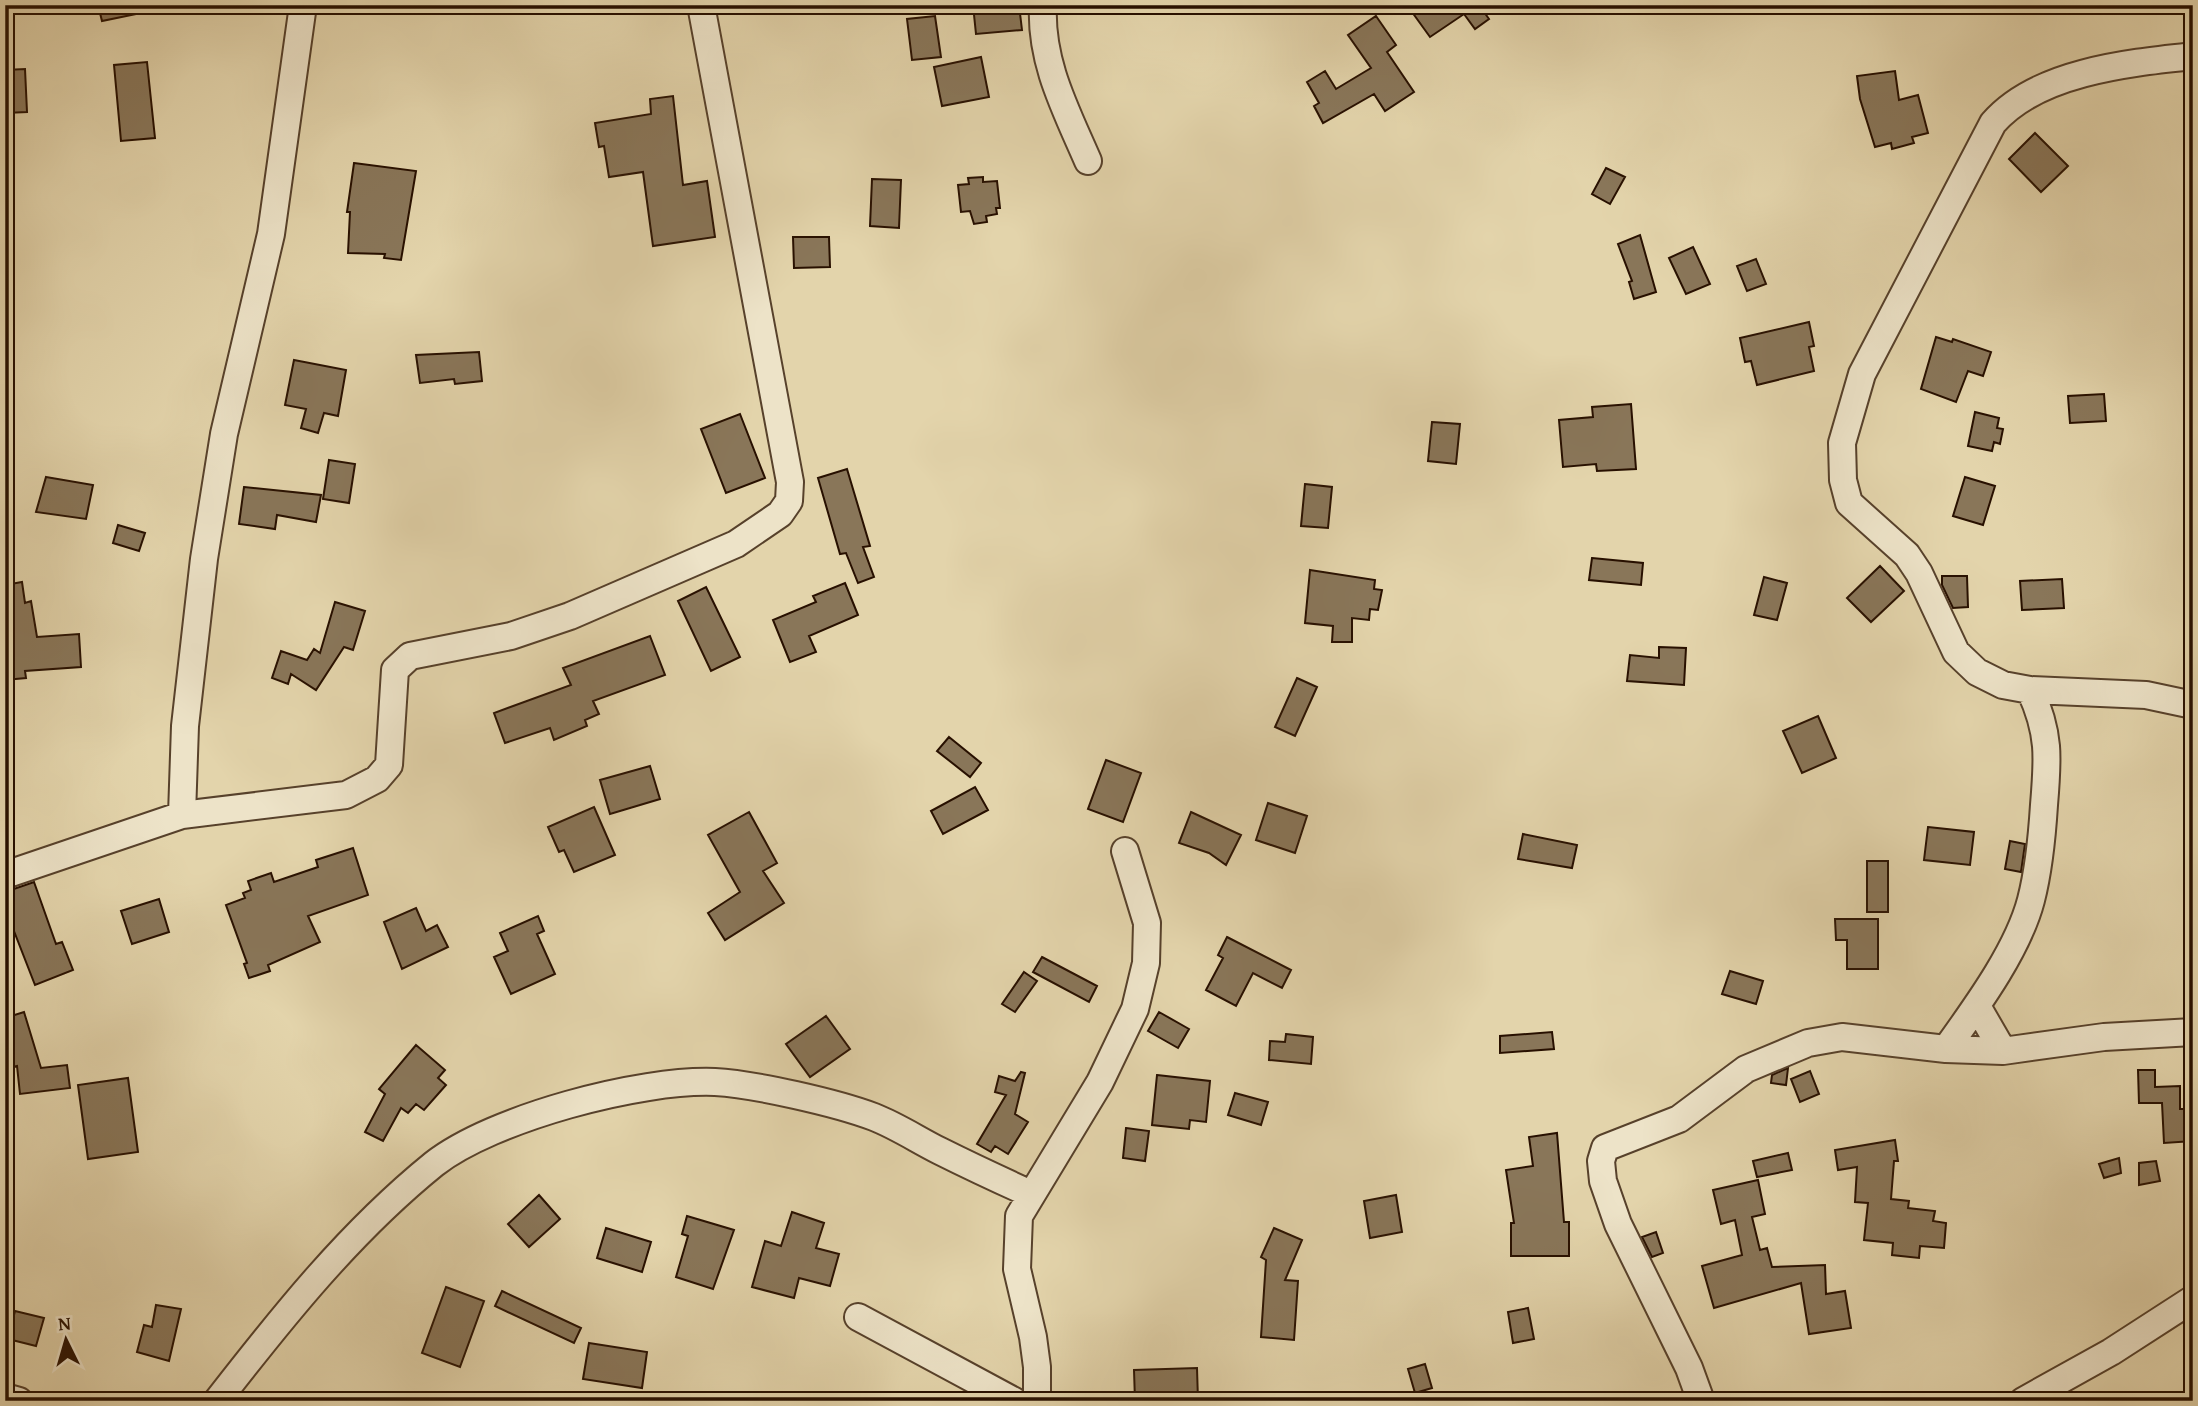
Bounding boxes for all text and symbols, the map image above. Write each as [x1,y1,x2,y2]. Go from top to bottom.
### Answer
north arrow [32,1304,102,1374]
text: N [57,1309,72,1338]

